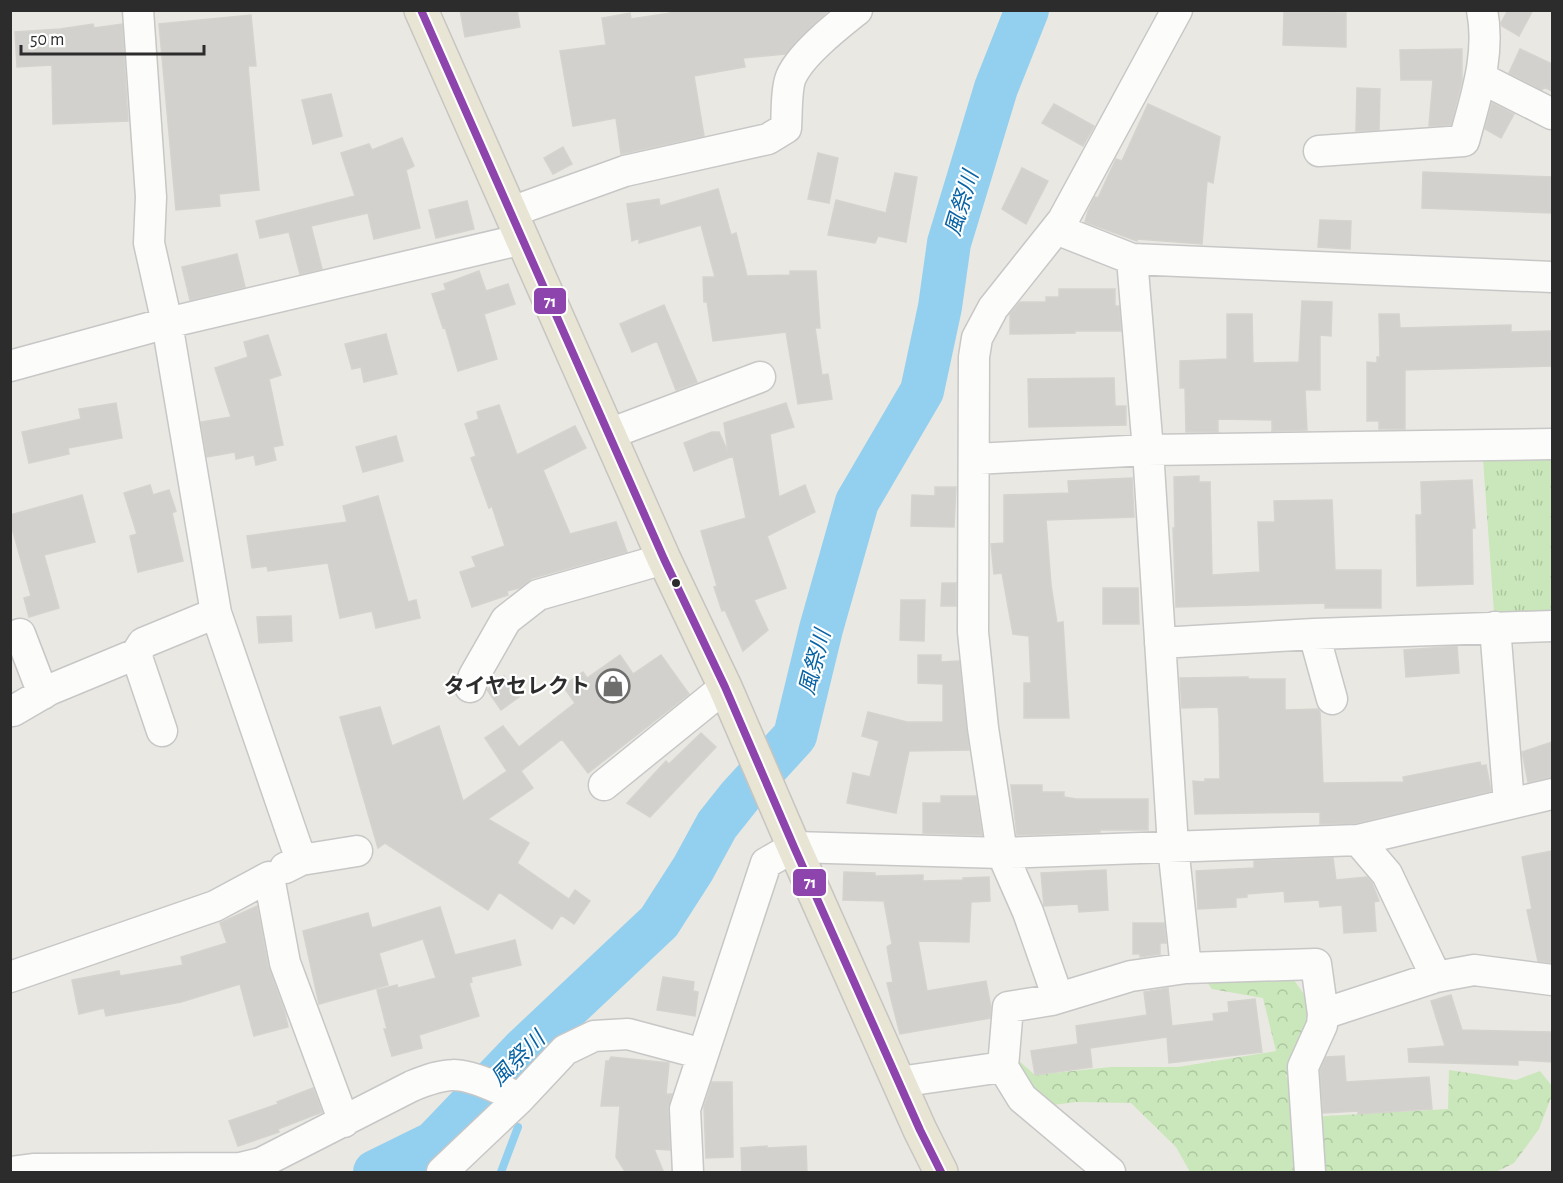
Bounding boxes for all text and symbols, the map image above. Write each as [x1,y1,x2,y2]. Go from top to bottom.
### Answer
scale bar [21,18,204,56]
text: 50 m [30,31,64,49]
water label: 風祭川 [941,166,983,238]
line badge: 71 [533,287,567,315]
text: 71 [544,294,556,310]
unlabelled marker [670,577,682,589]
water label: 風祭川 [795,625,835,697]
shop icon: タイヤセレクト [595,668,631,704]
place label: タイヤセレクト [444,675,590,697]
line badge: 71 [792,868,827,897]
text: 71 [804,875,816,891]
water label: 風祭川 [486,1025,550,1090]

